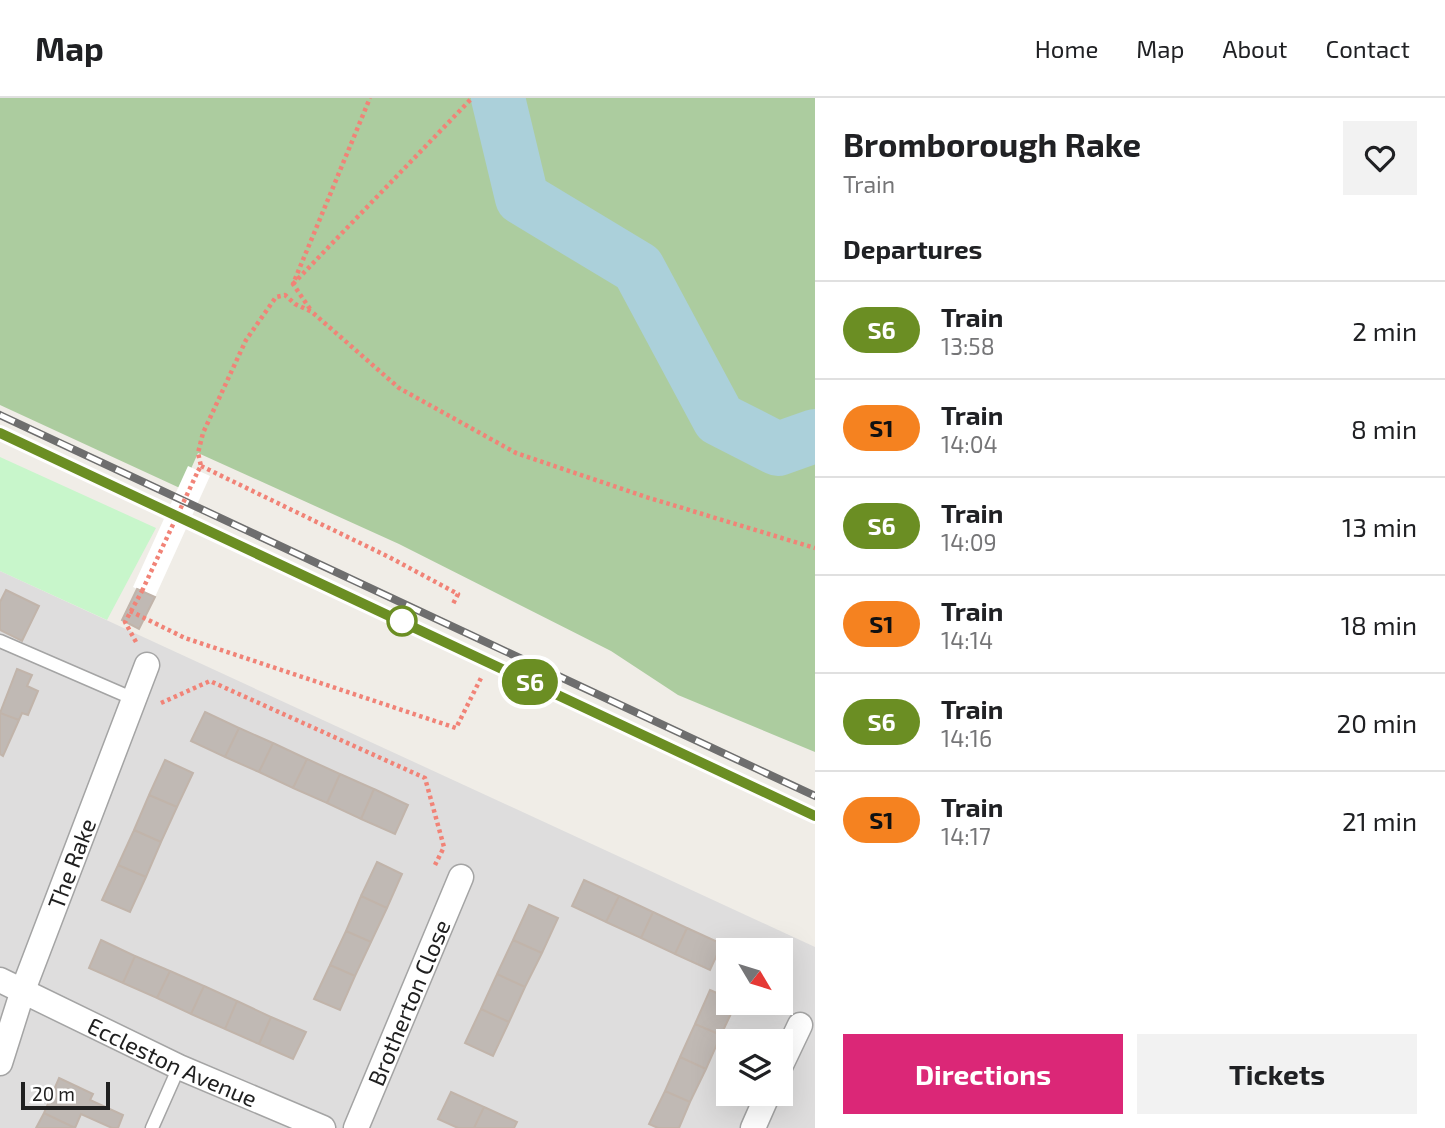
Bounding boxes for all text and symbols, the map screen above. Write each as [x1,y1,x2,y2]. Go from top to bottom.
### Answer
text: Map [35,28,104,68]
text: Home [1035,34,1098,63]
text: Map [1136,34,1184,63]
text: About [1222,34,1288,63]
text: Contact [1326,34,1410,63]
button: heart [1343,121,1417,195]
text: Bromborough Rake [843,124,1141,164]
text: Train [843,170,895,198]
text: Departures [843,233,982,264]
text: Train [941,301,1003,332]
text: S6 [867,315,896,344]
text: 2 min [1352,315,1417,346]
text: 13:58 [941,332,995,360]
text: Train [941,399,1003,430]
text: S1 [869,413,894,442]
text: 8 min [1351,413,1417,444]
text: 14:04 [941,430,998,458]
text: Train [941,497,1003,528]
text: S6 [867,511,896,540]
text: 13 min [1342,511,1417,542]
text: 14:09 [941,528,997,556]
text: Train [941,595,1003,626]
unlabelled marker [387,606,417,636]
text: S1 [869,609,894,638]
text: 18 min [1341,609,1417,640]
text: 14:14 [941,626,993,654]
line badge: S6 [498,659,562,705]
text: S6 [516,667,544,696]
text: Train [941,693,1003,724]
text: S6 [867,707,896,736]
text: 20 min [1337,707,1417,738]
text: 14:16 [941,724,992,752]
text: Train [941,791,1003,822]
text: S1 [869,805,894,834]
text: 21 min [1342,805,1417,836]
street label: The Rake [41,814,101,913]
text: 14:17 [941,822,991,850]
street label: Brotherton Close [361,915,456,1090]
north arrow [716,938,793,1015]
map controls [716,938,793,1106]
street label: Eccleston Avenue [83,1011,261,1112]
button: layers [716,1029,793,1106]
button: Directions [843,1034,1123,1114]
button: Tickets [1137,1034,1417,1114]
scale bar [21,1079,110,1111]
text: 20 m [32,1082,75,1105]

